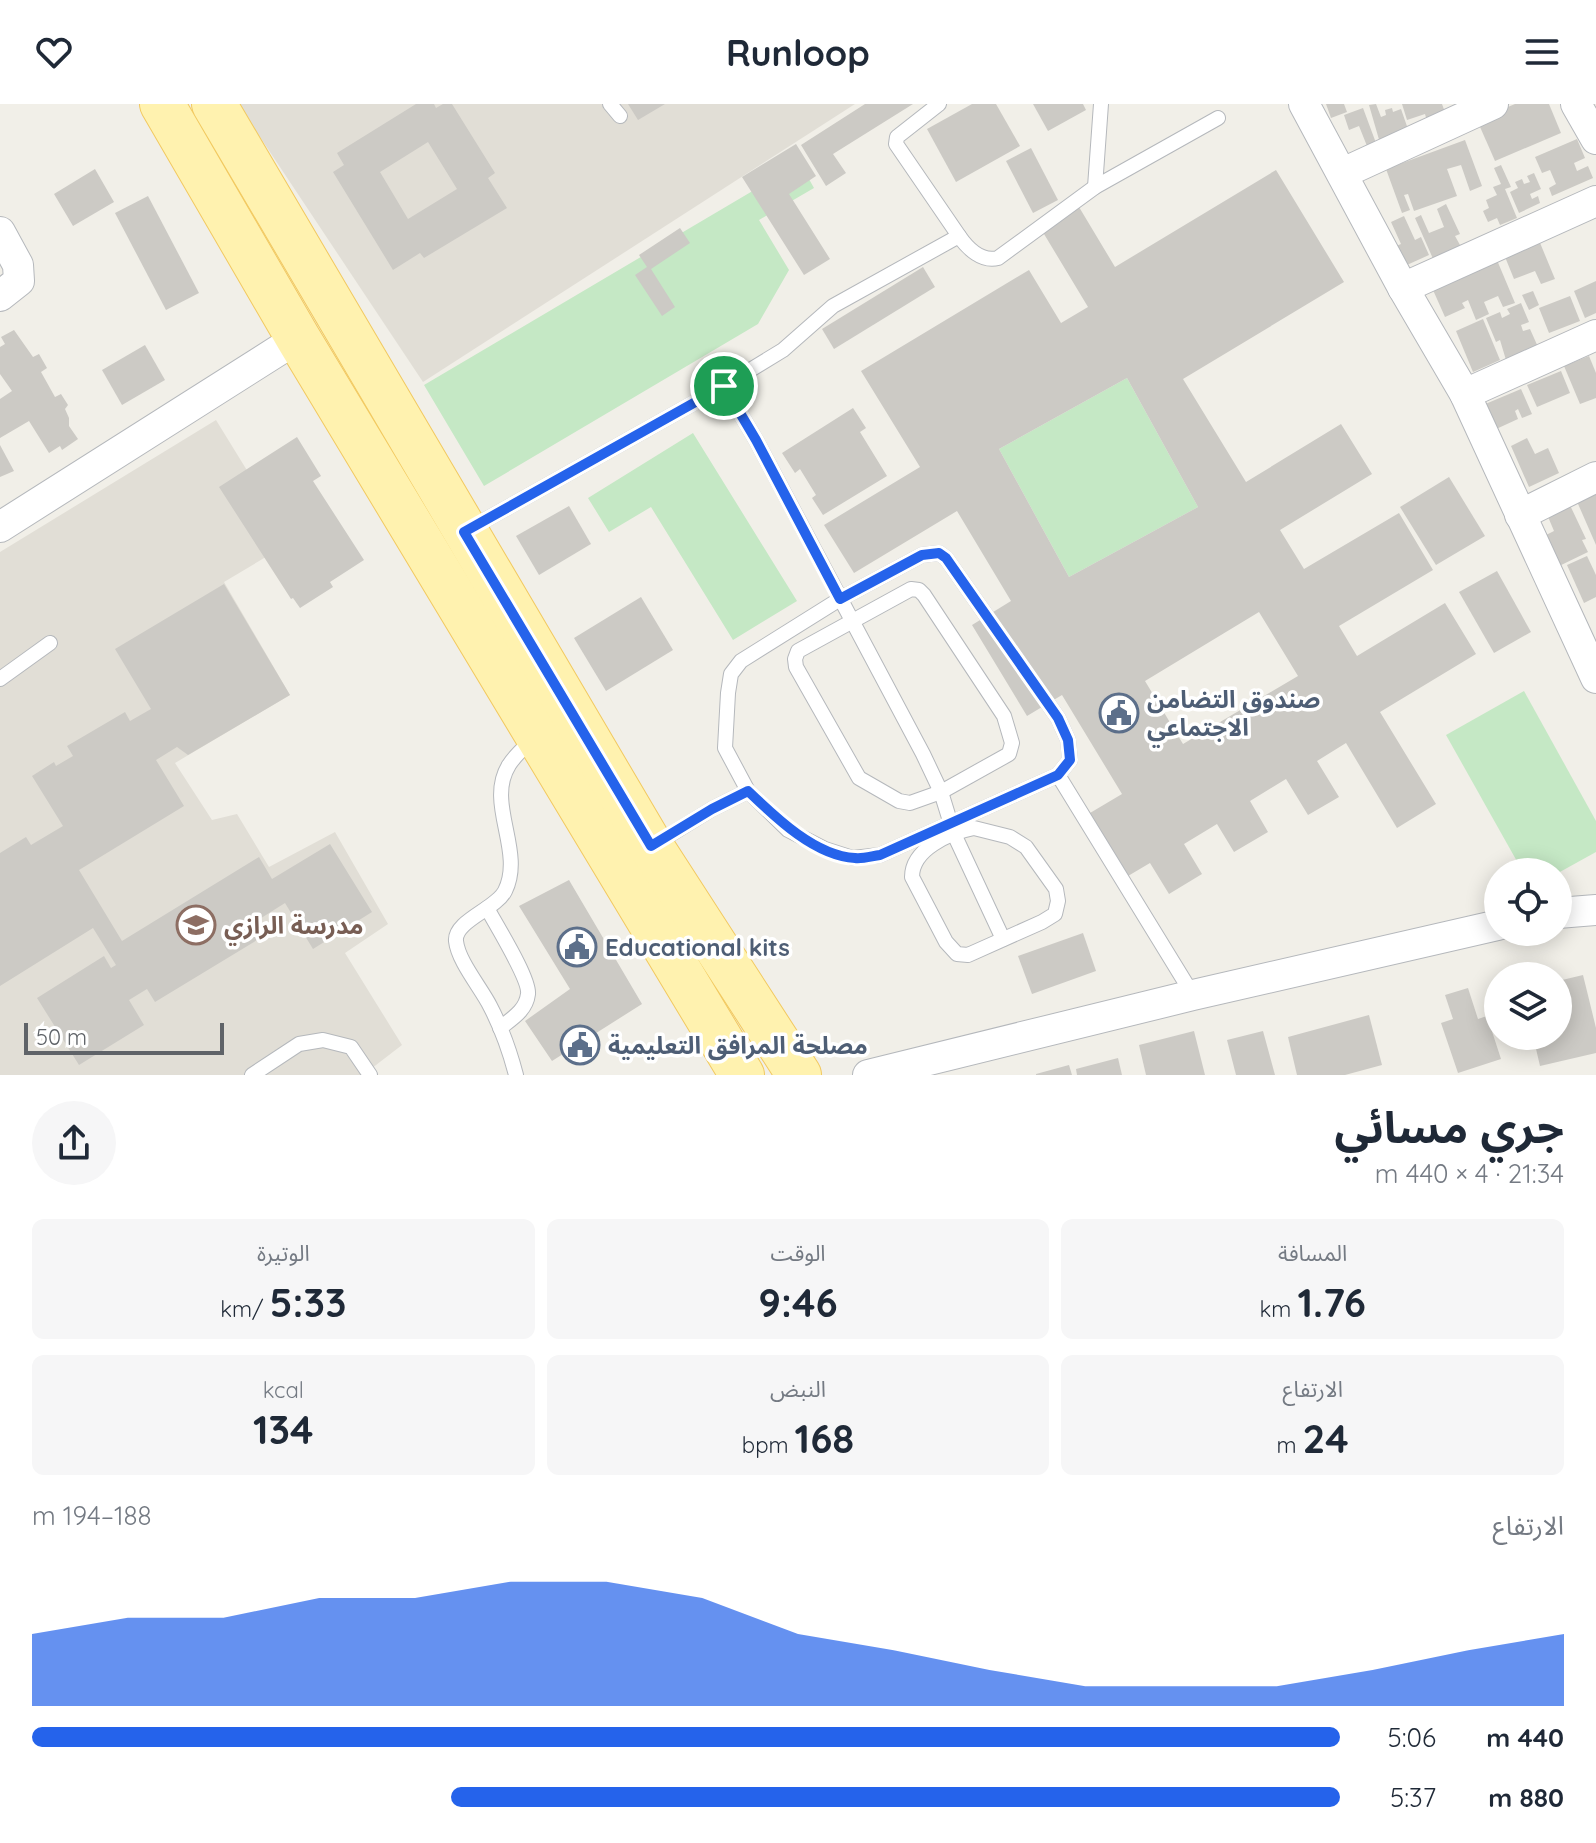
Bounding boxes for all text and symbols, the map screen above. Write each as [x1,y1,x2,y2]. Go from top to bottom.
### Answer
icon: heart [32,30,76,74]
text: Runloop [726,30,870,75]
icon: menu [1520,30,1564,74]
pin [690,352,758,420]
icon: arrive [702,364,746,408]
place label: صندوق التضامن الاجتماعي [1147,684,1320,748]
public building icon: صندوق التضامن الاجتماعي [1098,692,1140,734]
map controls [1484,858,1572,1050]
button: locate [1484,858,1572,946]
school or university icon: مدرسة الرازي [175,904,217,946]
place label: مدرسة الرازي [224,910,364,946]
public building icon: Educational kits [556,926,598,968]
place label: Educational kits [605,932,790,962]
button: layers [1484,962,1572,1050]
scale bar [24,1019,224,1055]
text: 50 m [36,1023,87,1051]
public building icon: مصلحة المرافق التعليمية [559,1024,601,1066]
place label: مصلحة المرافق التعليمية [608,1030,868,1061]
text: جري مسائي [1334,1099,1564,1154]
button: share [32,1101,116,1185]
text: 21:34 · 4 × 440 m [1375,1157,1564,1190]
text: الوتيرة [257,1239,310,1267]
text: الوقت [770,1239,826,1267]
text: المسافة [1278,1239,1347,1267]
text: 5:33 [270,1277,346,1327]
text: 9:46 [758,1277,838,1327]
text: 1.76 [1297,1277,1366,1327]
text: /km [220,1295,270,1323]
text: km [1260,1295,1297,1323]
text: النبض [770,1375,826,1403]
text: الارتفاع [1282,1375,1343,1403]
text: kcal [263,1376,304,1404]
text: 134 [253,1404,314,1454]
text: 168 [795,1413,854,1463]
text: 24 [1303,1413,1349,1463]
text: bpm [742,1431,795,1459]
text: m [1276,1431,1303,1459]
text: 188–194 m [32,1499,152,1532]
text: الارتفاع [1493,1509,1564,1542]
text: 5:06 [1388,1721,1436,1754]
text: 440 m [1486,1721,1564,1754]
text: 5:37 [1390,1781,1436,1814]
text: 880 m [1488,1781,1564,1814]

